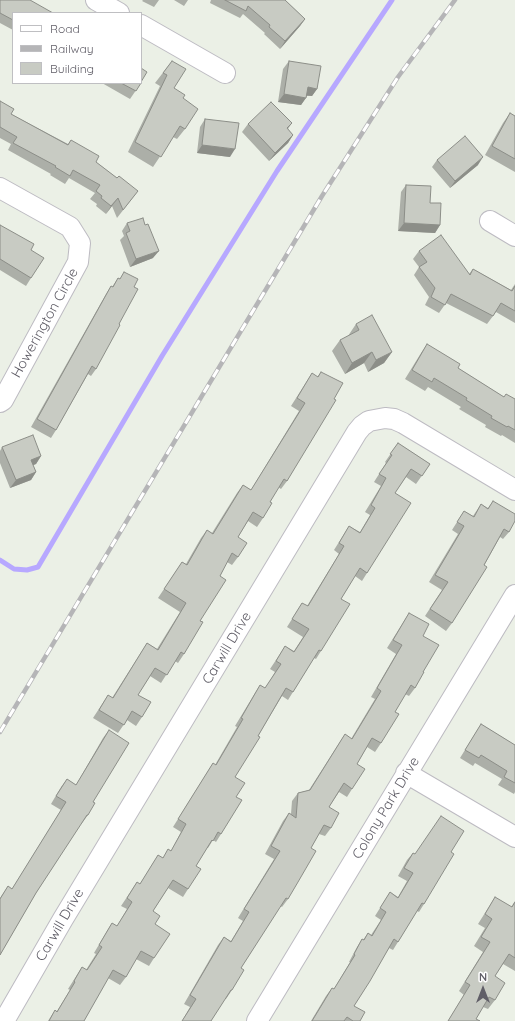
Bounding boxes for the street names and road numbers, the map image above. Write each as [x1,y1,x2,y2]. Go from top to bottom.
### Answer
street label: Howerington Circle [8,265,82,381]
street label: Carwill Drive [199,609,255,687]
street label: Colony Park Drive [349,754,423,862]
street label: Carwill Drive [32,886,88,964]

